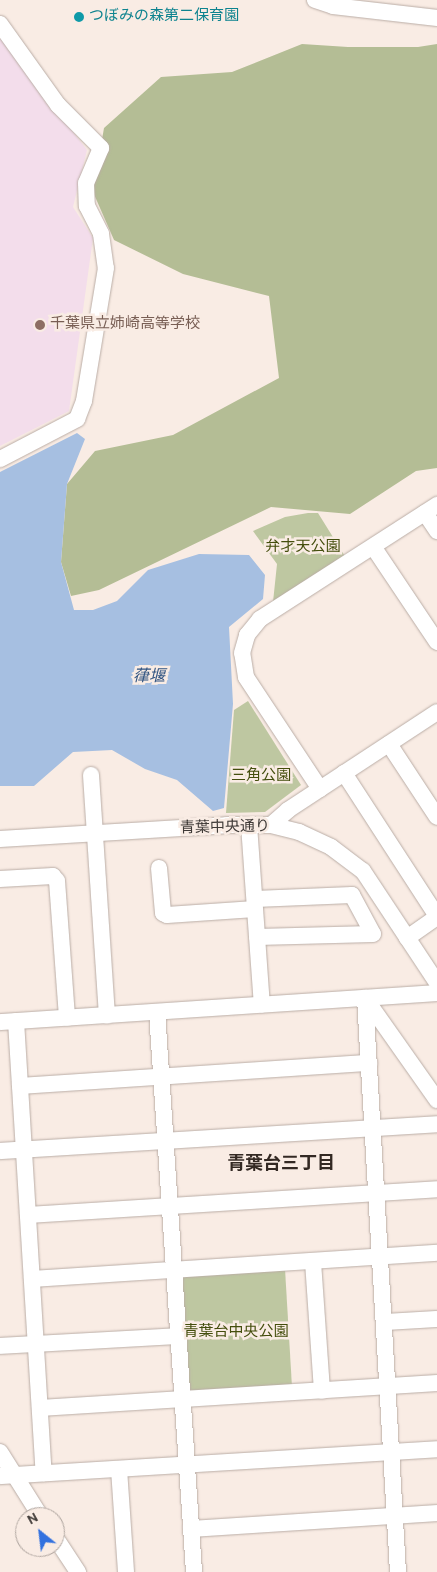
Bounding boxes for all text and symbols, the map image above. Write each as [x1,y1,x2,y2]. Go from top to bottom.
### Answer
place label: つぼみの森第二保育園 [89,8,239,26]
marker: つぼみの森第二保育園 [73,11,85,23]
place label: 千葉県立姉崎高等学校 [50,316,200,334]
marker: 千葉県立姉崎高等学校 [34,319,46,331]
park label: 弁才天公園 [266,539,340,557]
water label: 葎堰 [133,667,165,687]
park label: 三角公園 [231,768,291,786]
street label: 青葉中央通り [180,818,270,838]
district label: 青葉台三丁目 [227,1154,335,1176]
park label: 青葉台中央公園 [184,1324,288,1342]
north arrow [15,1507,65,1557]
text: N [24,1509,41,1529]

